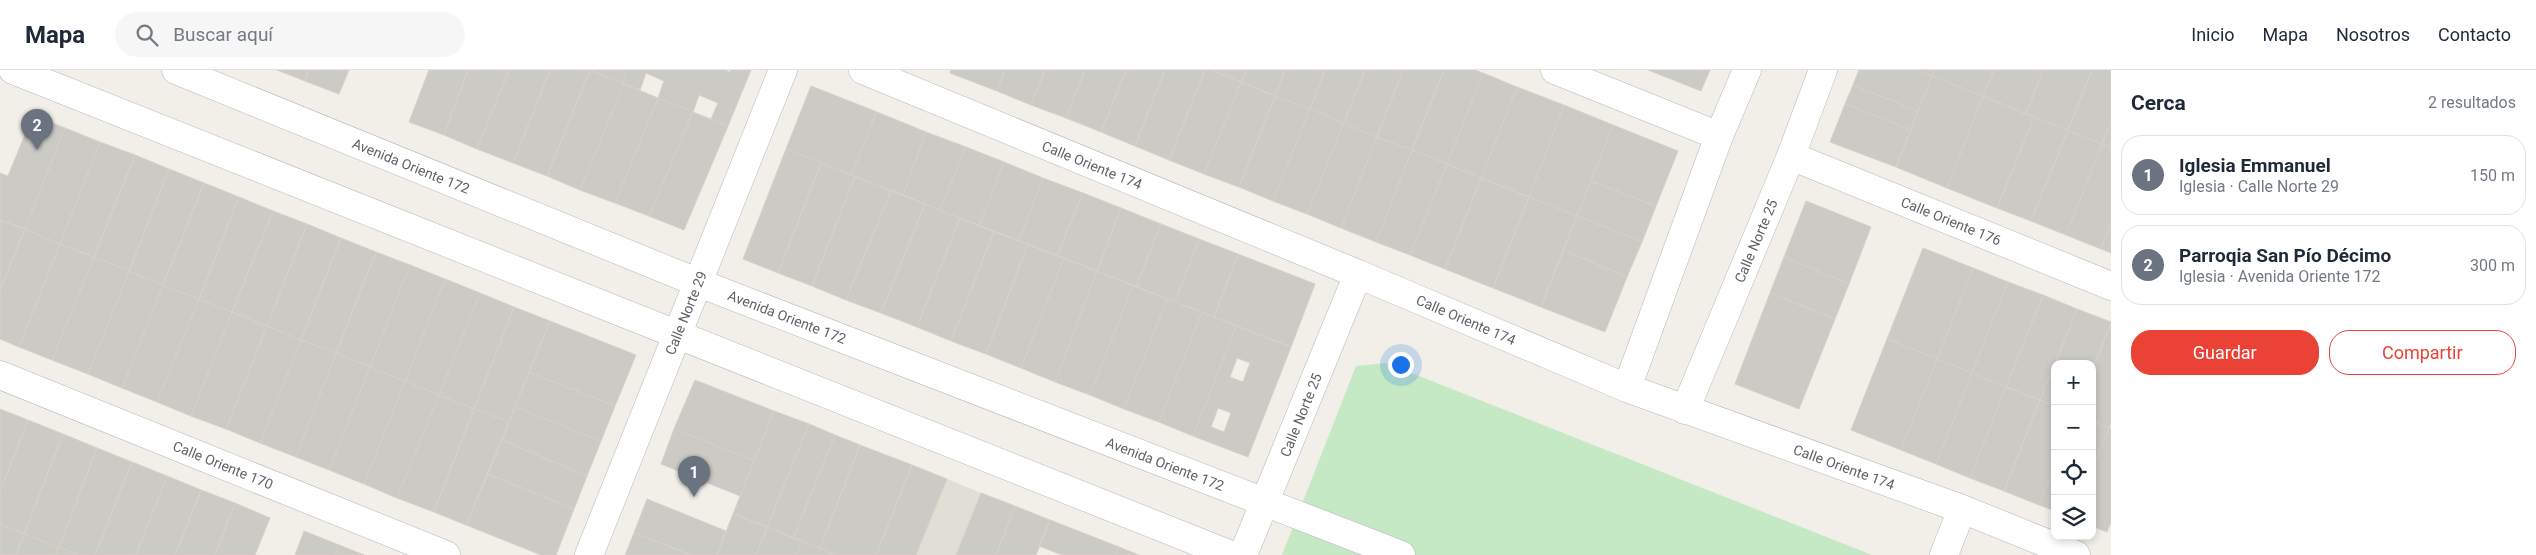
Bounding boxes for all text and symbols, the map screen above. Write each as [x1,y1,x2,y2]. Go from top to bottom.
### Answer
search box [115,12,465,57]
text: Mapa [25,21,85,49]
icon: search [133,21,161,49]
text: Buscar aquí [173,23,273,46]
text: Inicio [2191,24,2235,45]
text: Mapa [2263,24,2308,45]
text: Nosotros [2336,24,2410,45]
text: Contacto [2438,24,2511,45]
text: Cerca [2131,91,2186,115]
text: 2 resultados [2428,93,2516,112]
pin: 2 [21,109,53,150]
street label: Avenida Oriente 172 [350,135,472,197]
street label: Calle Oriente 174 [1040,138,1144,192]
text: Iglesia Emmanuel [2179,154,2331,177]
text: 1 [2143,166,2153,185]
text: 150 m [2470,166,2515,185]
text: Iglesia · Calle Norte 29 [2179,177,2339,196]
street label: Calle Oriente 176 [1899,194,2003,248]
street label: Calle Norte 25 [1731,197,1781,285]
text: Parroqia San Pío Décimo [2179,244,2391,267]
text: 2 [2143,256,2153,275]
text: 300 m [2470,256,2515,275]
text: Iglesia · Avenida Oriente 172 [2179,267,2381,286]
street label: Calle Norte 29 [662,269,710,357]
street label: Avenida Oriente 172 [726,287,848,347]
street label: Calle Oriente 174 [1414,292,1518,348]
button: Guardar [2131,330,2319,375]
button: Compartir [2329,330,2516,375]
your location [1388,352,1414,378]
map controls [2051,360,2096,540]
button: + [2051,360,2096,405]
street label: Calle Norte 25 [1277,371,1325,459]
button: − [2051,405,2096,450]
street label: Avenida Oriente 172 [1104,434,1226,494]
street label: Calle Oriente 170 [171,438,275,492]
street label: Calle Oriente 174 [1791,441,1897,493]
button: locate [2051,450,2096,495]
pin: 1 [678,456,710,497]
button: layers [2051,495,2096,540]

